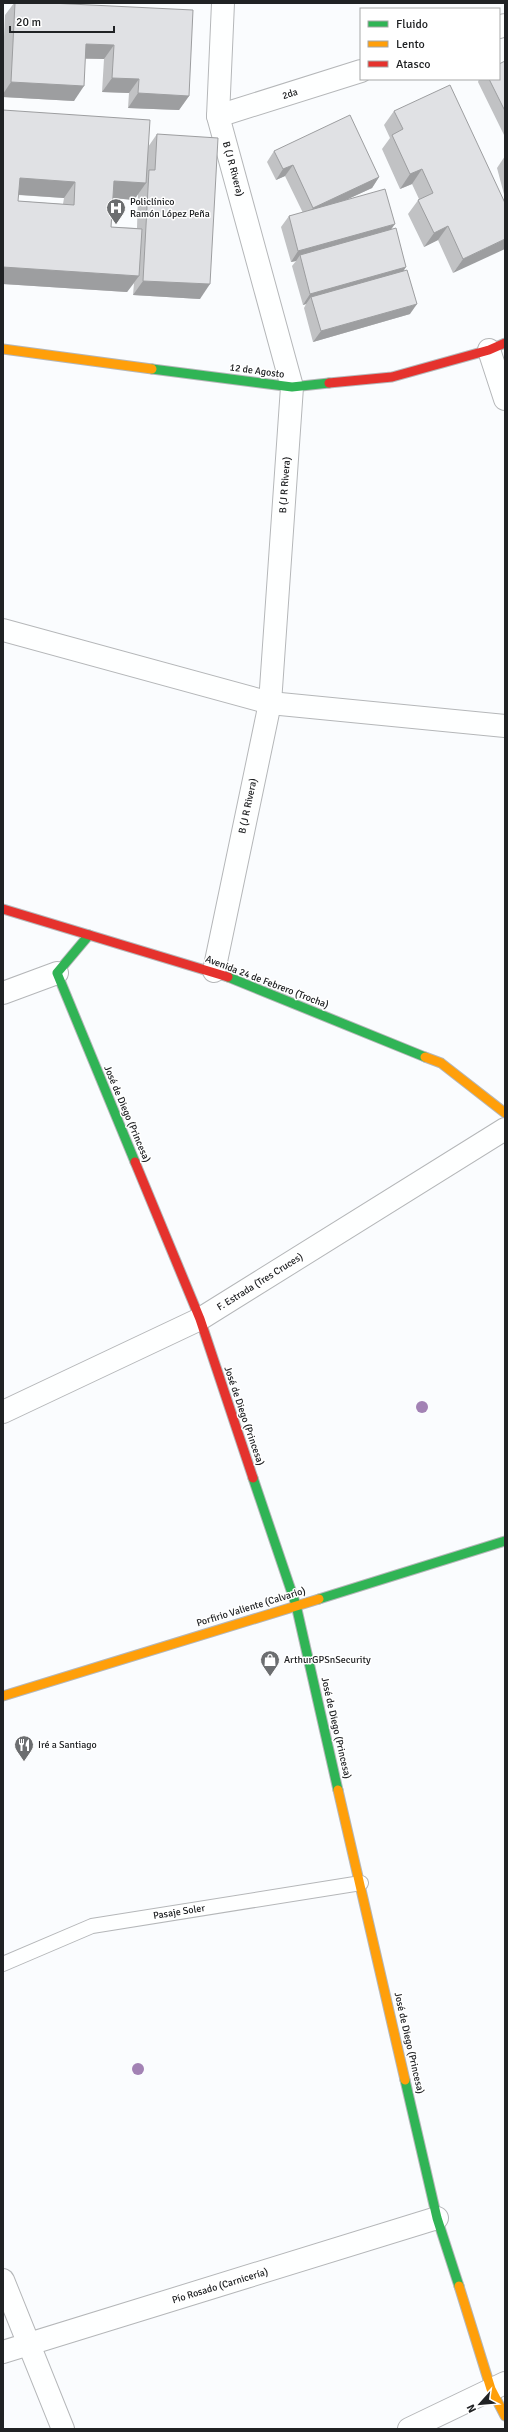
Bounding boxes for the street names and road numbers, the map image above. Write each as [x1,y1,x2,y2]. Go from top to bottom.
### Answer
street label: 2da [281,86,299,102]
street label: B (J R Rivera) [220,140,246,198]
street label: 12 de Agosto [229,361,285,381]
street label: B (J R Rivera) [277,456,293,514]
street label: B (J R Rivera) [236,777,260,835]
street label: Avenida 24 de Febrero (Trocha) [204,953,330,1011]
street label: José de Diego (Princesa) [101,1064,153,1164]
street label: F. Estrada (Tres Cruces) [215,1251,305,1313]
street label: José de Diego (Princesa) [221,1365,267,1467]
street label: Porfirio Valiente (Calvario) [195,1585,307,1629]
street label: José de Diego (Princesa) [318,1676,354,1780]
street label: Pasaje Soler [152,1902,206,1922]
street label: José de Diego (Princesa) [391,1991,427,2095]
street label: Pío Rosado (Carnicería) [171,2266,269,2306]

